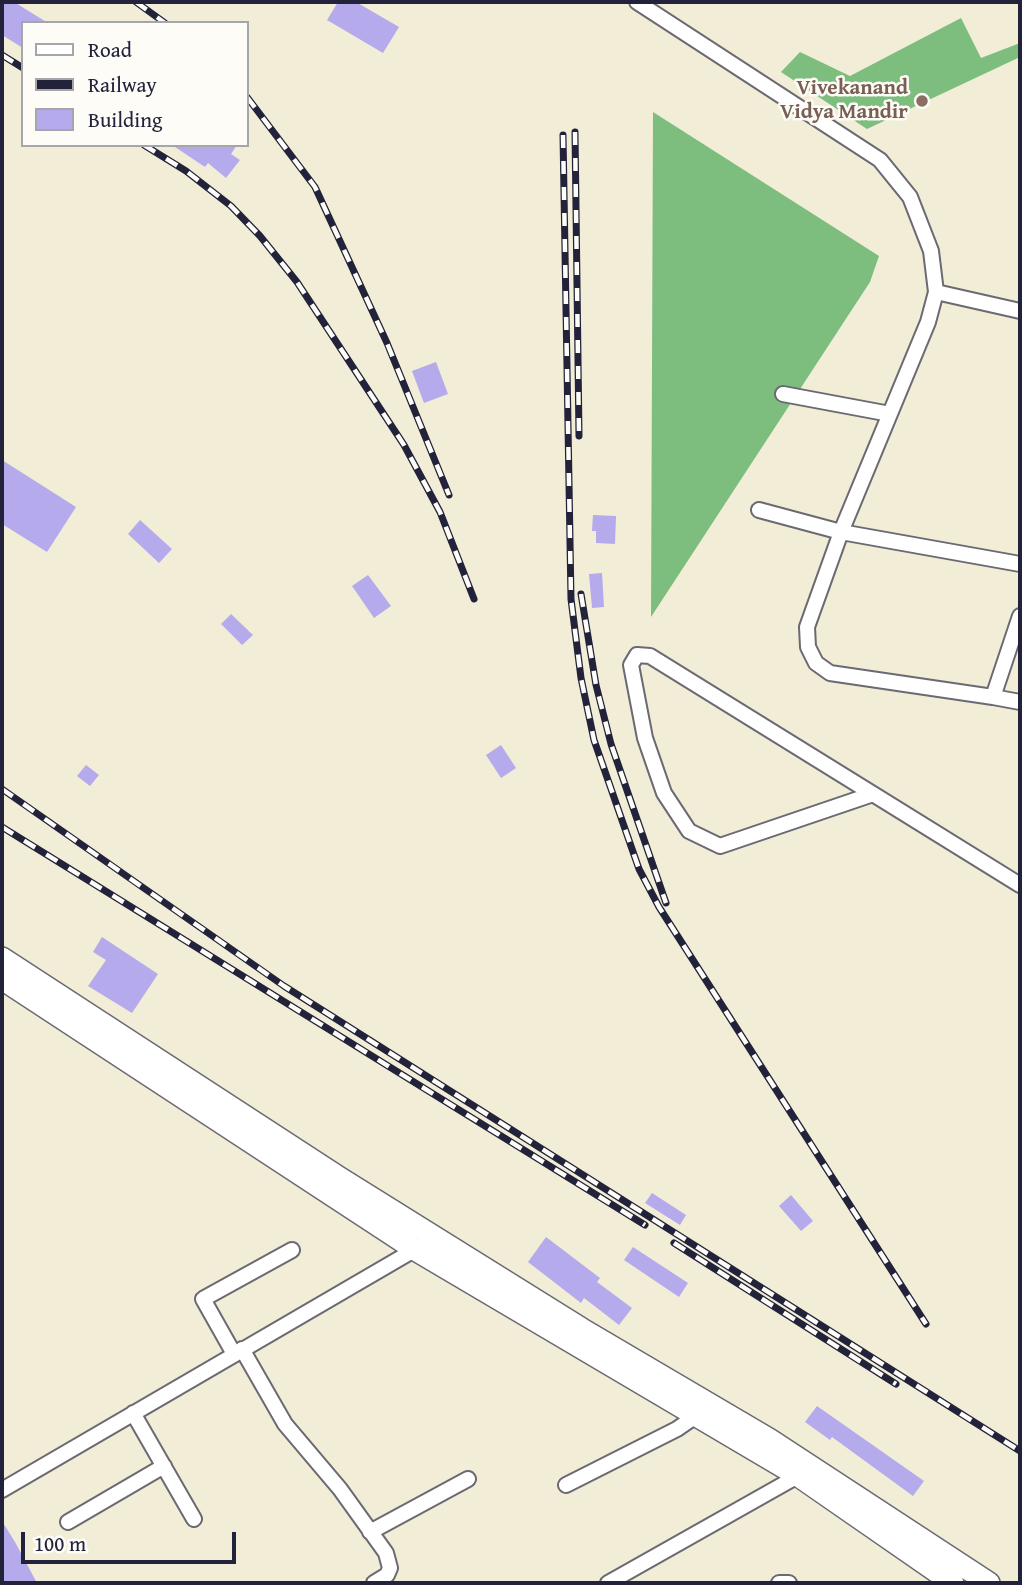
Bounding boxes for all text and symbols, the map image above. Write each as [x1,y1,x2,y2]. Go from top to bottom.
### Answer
legend [21,21,248,147]
text: Road [88,34,132,65]
text: Railway [88,69,157,100]
place label: Vivekanand Vidya Mandir [780,76,908,126]
marker: Vivekanand Vidya Mandir [914,93,930,109]
text: Building [88,104,162,135]
scale bar [24,1518,240,1562]
text: 100 m [34,1528,86,1559]

